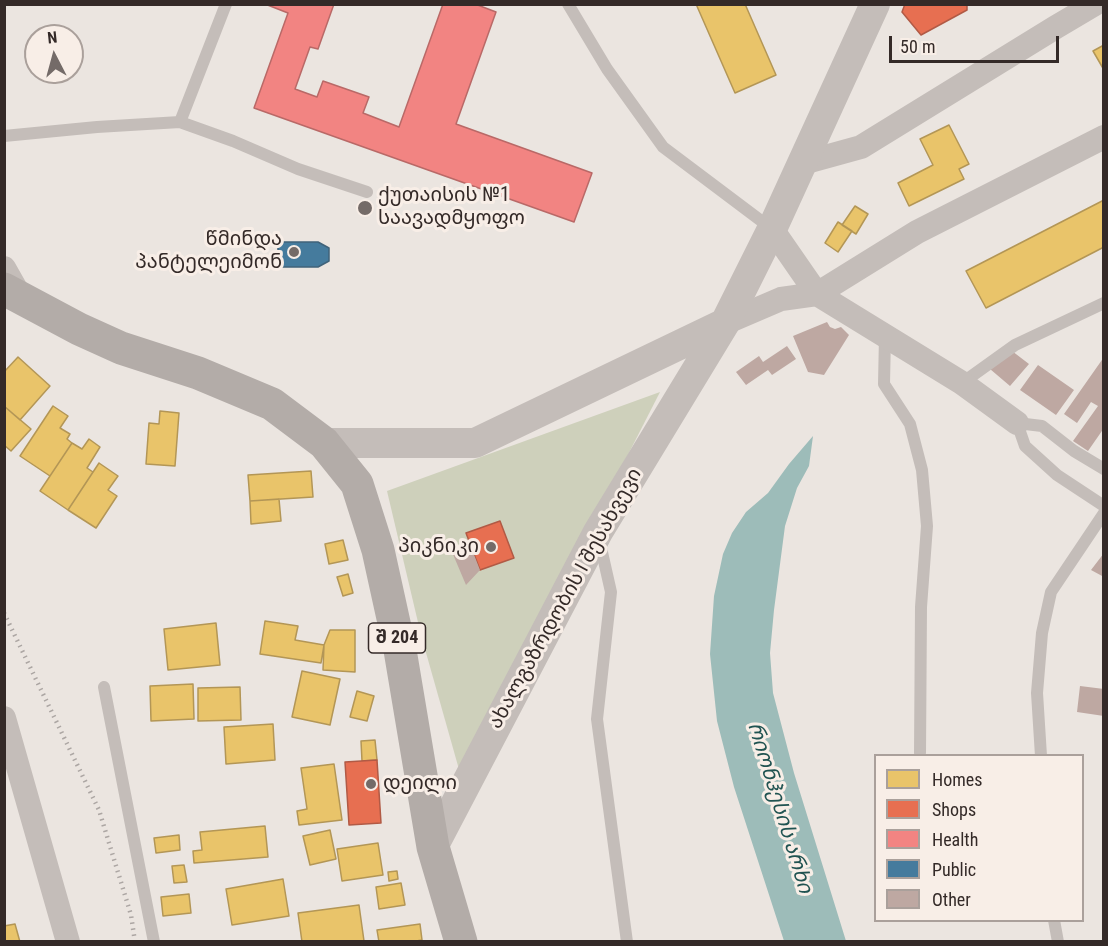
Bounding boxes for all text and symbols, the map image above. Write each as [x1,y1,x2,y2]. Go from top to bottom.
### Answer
north arrow [24,24,84,84]
scale bar [892,24,1062,62]
text: N [46,28,58,48]
text: 50 m [900,36,935,57]
place label: ქუთაისის №1 საავადმყოფო [378,184,525,231]
marker: ქუთაისის №1 საავადმყოფო [356,199,374,217]
place label: წმინდა პანტელეიმონ [135,228,282,275]
marker: წმინდა პანტელეიმონ [287,245,301,259]
street label: ახალგაზრდობის I შესახვევი [484,465,648,733]
place label: პიკნიკი [398,535,479,559]
marker: პიკნიკი [484,540,498,554]
road number: შ 204 [368,623,426,653]
water label: რიონჰესის არხი [741,719,817,897]
legend [874,754,1084,922]
text: Homes [932,769,982,790]
place label: დეილი [383,772,457,796]
marker: დეილი [364,777,378,791]
text: Shops [932,799,976,820]
text: Health [932,829,978,850]
text: Public [932,859,976,880]
text: Other [932,889,971,910]

